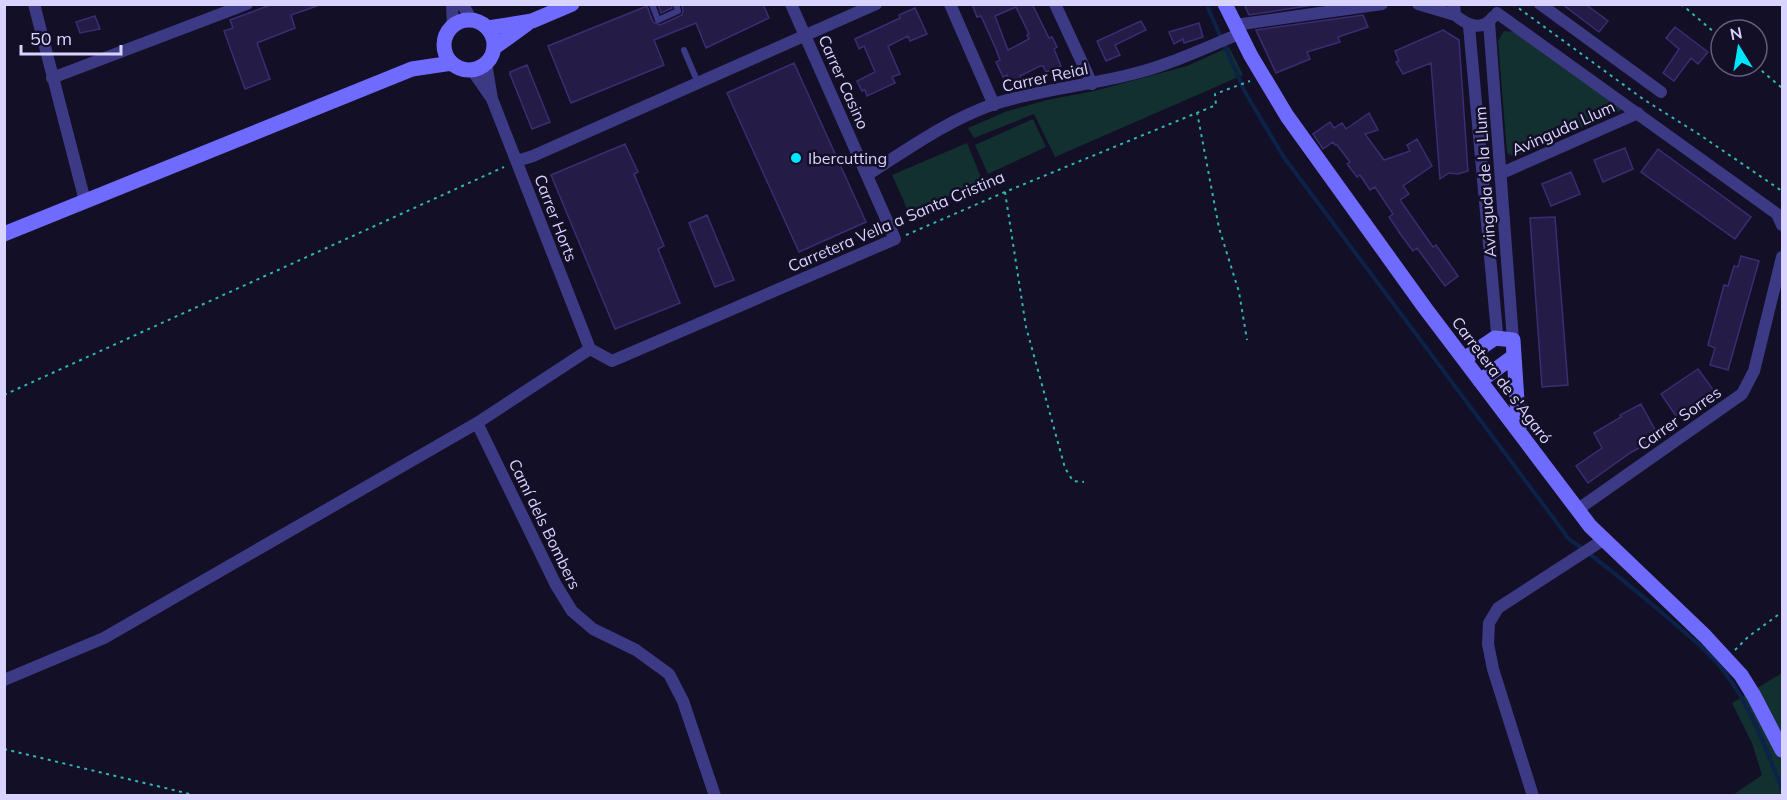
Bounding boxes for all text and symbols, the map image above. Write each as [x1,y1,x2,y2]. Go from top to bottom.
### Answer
scale bar [21,18,122,56]
north arrow [1709,18,1769,78]
text: N [1728,22,1744,44]
text: 50 m [30,27,72,50]
street label: Carrer Casino [814,32,874,132]
street label: Carrer Reial [1000,58,1090,96]
street label: Avinguda Llum [1508,96,1618,160]
street label: Avinguda de la Llum [1470,106,1500,258]
place label: Ibercutting [808,148,887,168]
marker: Ibercutting [789,151,803,165]
street label: Carretera Vella a Santa Cristina [785,166,1007,276]
street label: Carrer Horts [530,172,582,264]
street label: Carretera de s'Agaró [1448,313,1556,447]
street label: Carrer Sorres [1633,382,1725,454]
street label: Camí dels Bombers [505,456,585,593]

